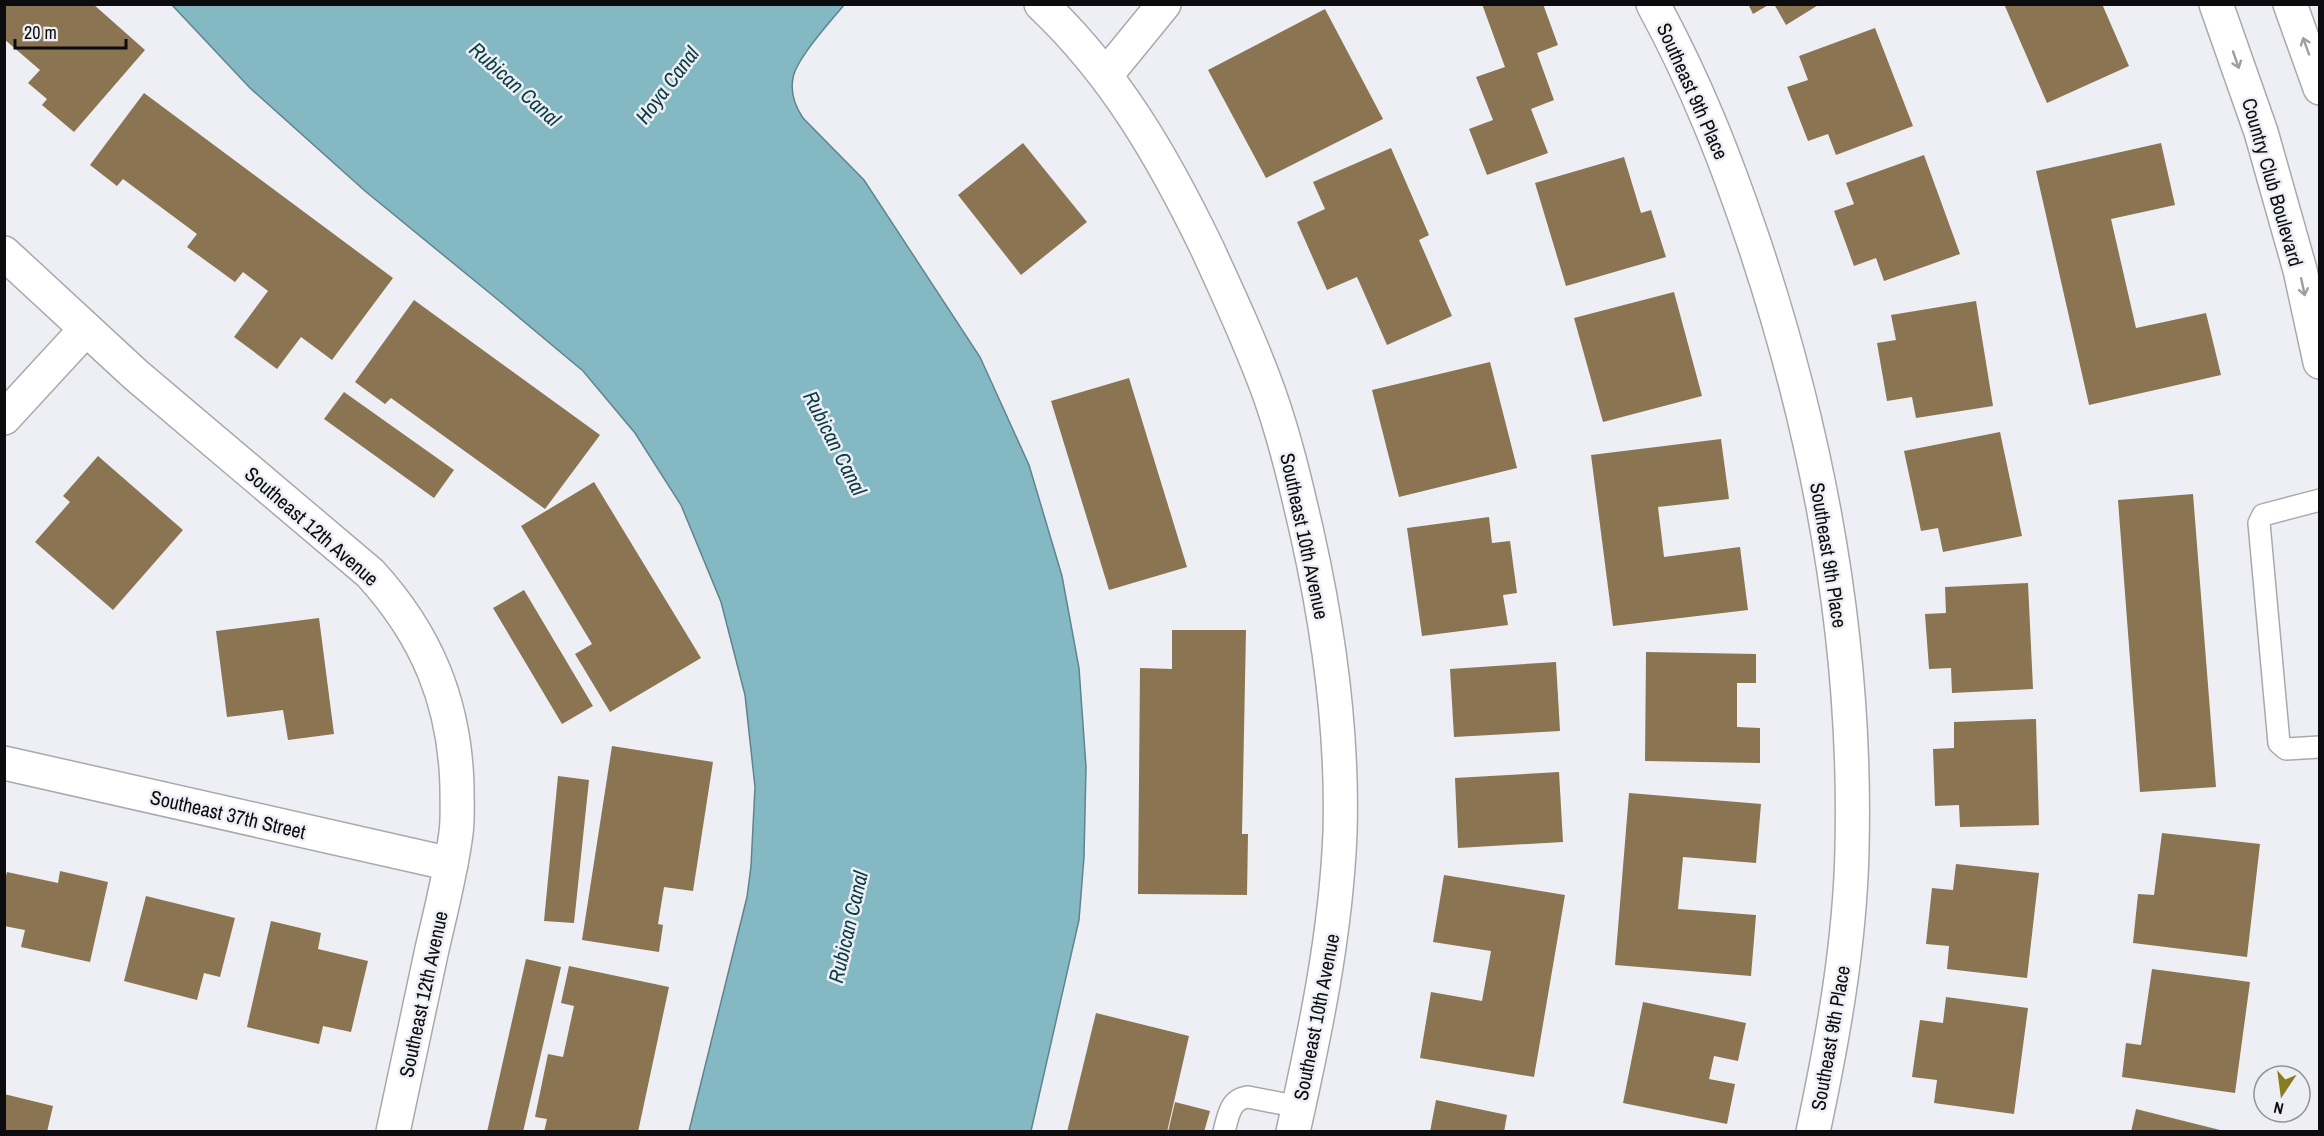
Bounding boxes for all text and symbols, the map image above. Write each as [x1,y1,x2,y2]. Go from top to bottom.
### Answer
scale bar [15,12,126,50]
street label: Southeast 9th Place [1651,18,1735,164]
text: 20 m [24,20,57,45]
water label: Rubican Canal [463,35,568,134]
one-way arrow [2299,37,2310,56]
water label: Hoya Canal [628,39,706,130]
one-way arrow [2231,50,2242,69]
street label: Country Club Boulevard [2236,95,2310,269]
one-way arrow [2298,277,2310,296]
water label: Rubican Canal [796,386,874,501]
street label: Southeast 10th Avenue [1274,450,1336,622]
street label: Southeast 12th Avenue [239,460,385,592]
street label: Southeast 9th Place [1804,480,1854,630]
street label: Southeast 37th Street [148,783,309,845]
water label: Rubican Canal [821,867,875,986]
street label: Southeast 12th Avenue [392,908,454,1080]
street label: Southeast 10th Avenue [1287,931,1345,1103]
street label: Southeast 9th Place [1804,963,1856,1113]
north arrow [2252,1064,2312,1124]
text: N [2272,1097,2286,1120]

